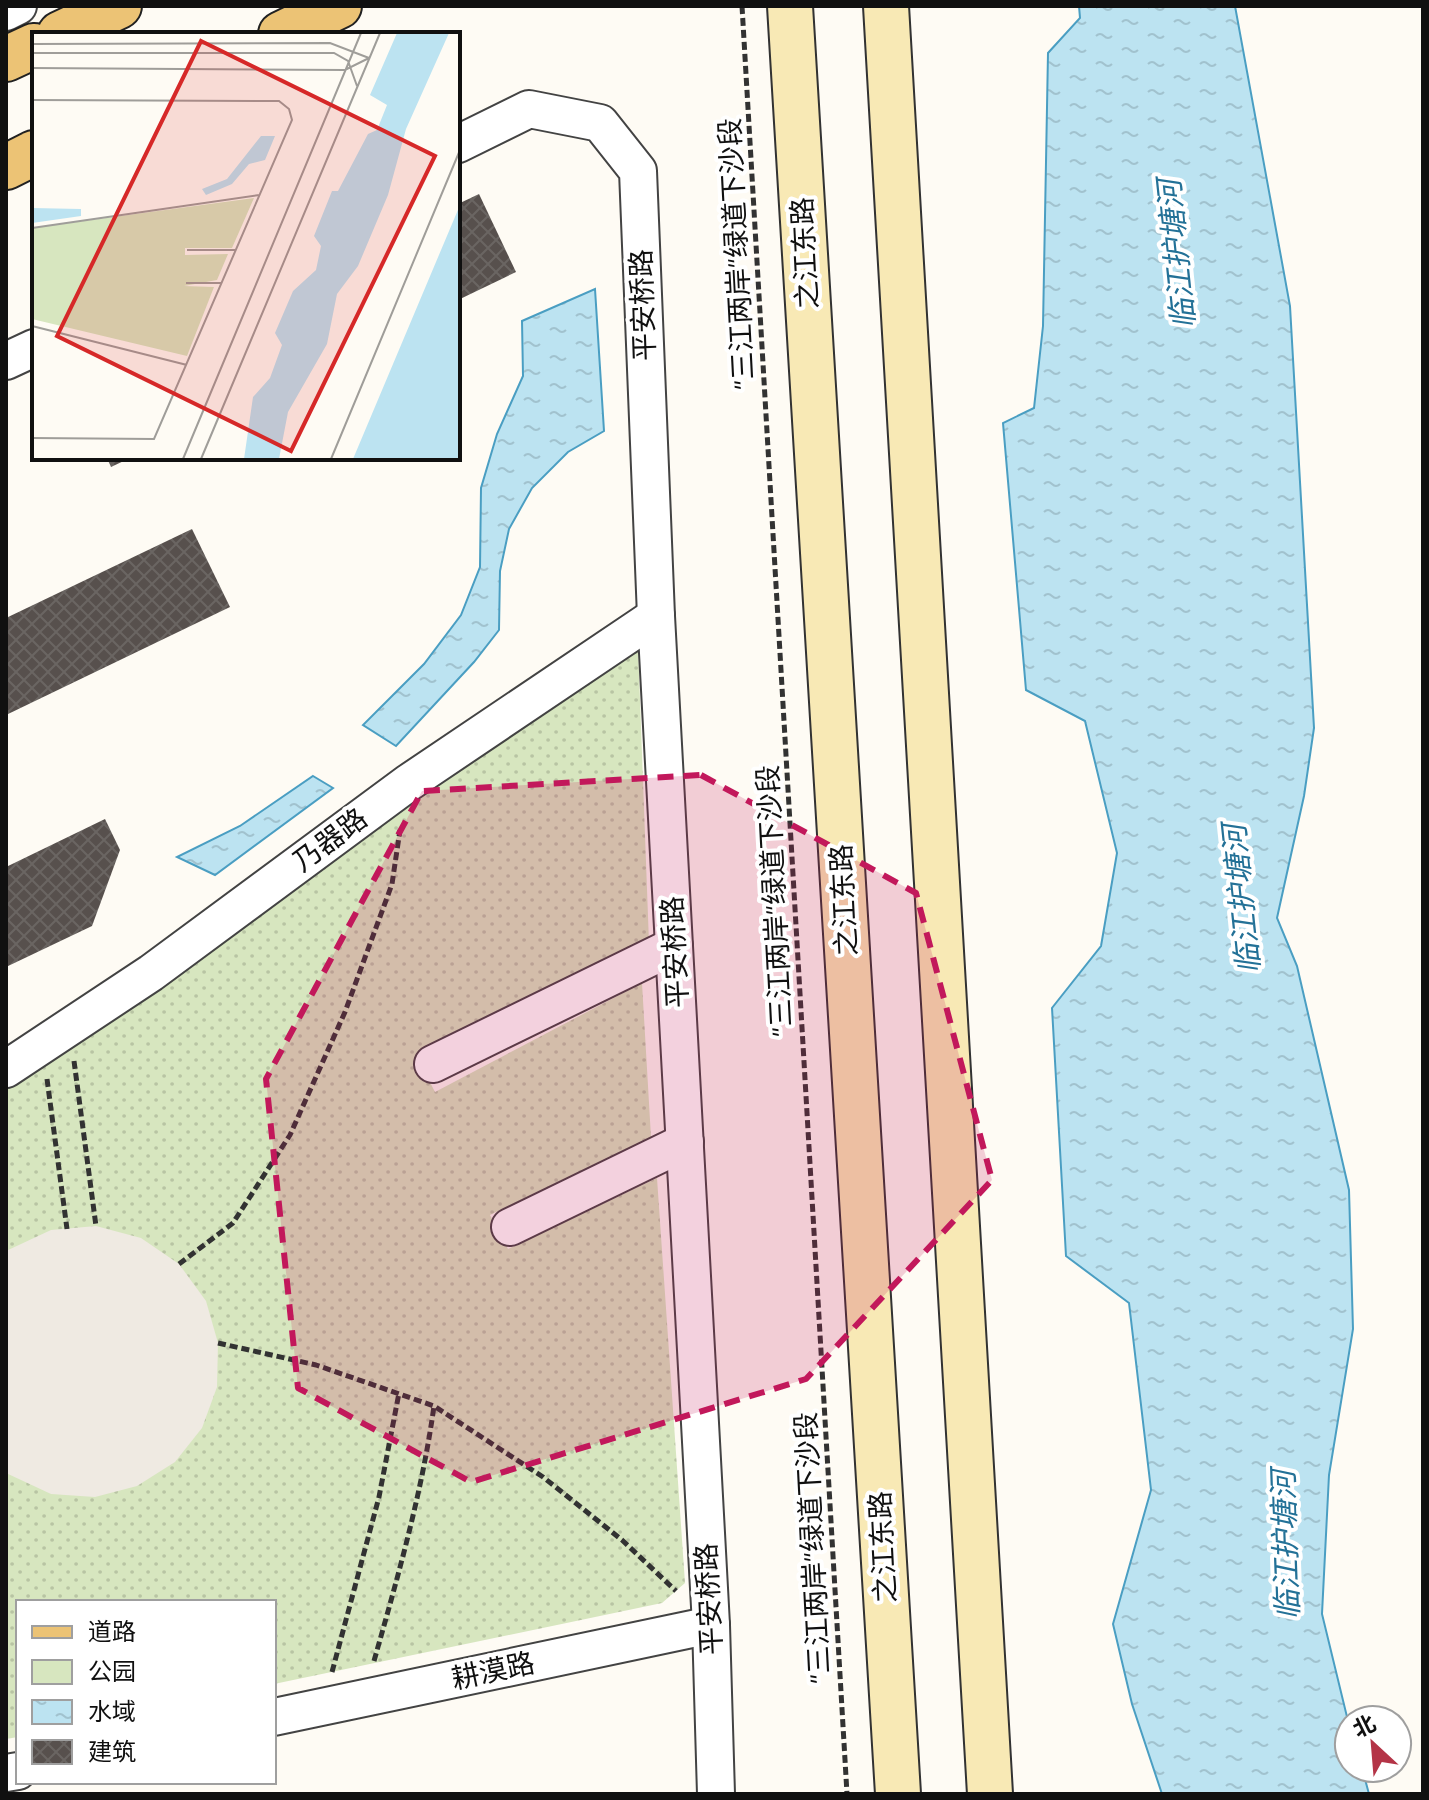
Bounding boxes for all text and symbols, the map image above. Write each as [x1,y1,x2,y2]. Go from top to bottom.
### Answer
inset map [32,32,460,460]
street label: “三江两岸”绿道下沙段 [713,117,761,391]
water label: 临江护塘河 [1151,173,1203,330]
street label: 之江东路 [786,196,824,310]
street label: 平安桥路 [625,248,661,362]
street label: “三江两岸”绿道下沙段 [751,764,799,1038]
street label: 乃器路 [287,802,373,878]
water label: 临江护塘河 [1216,818,1268,975]
street label: 之江东路 [825,843,863,957]
street label: 平安桥路 [656,895,694,1009]
street label: “三江两岸”绿道下沙段 [789,1411,837,1685]
water label: 临江护塘河 [1265,1464,1307,1621]
street label: 之江东路 [864,1490,902,1604]
street label: 平安桥路 [690,1542,728,1656]
legend [16,1600,276,1784]
text: 道路 [88,1617,136,1646]
street label: 耕漠路 [448,1646,538,1696]
text: 公园 [88,1657,136,1686]
text: 水域 [88,1697,136,1726]
north arrow [1333,1704,1413,1784]
text: 北 [1349,1710,1380,1743]
text: 建筑 [88,1737,136,1766]

